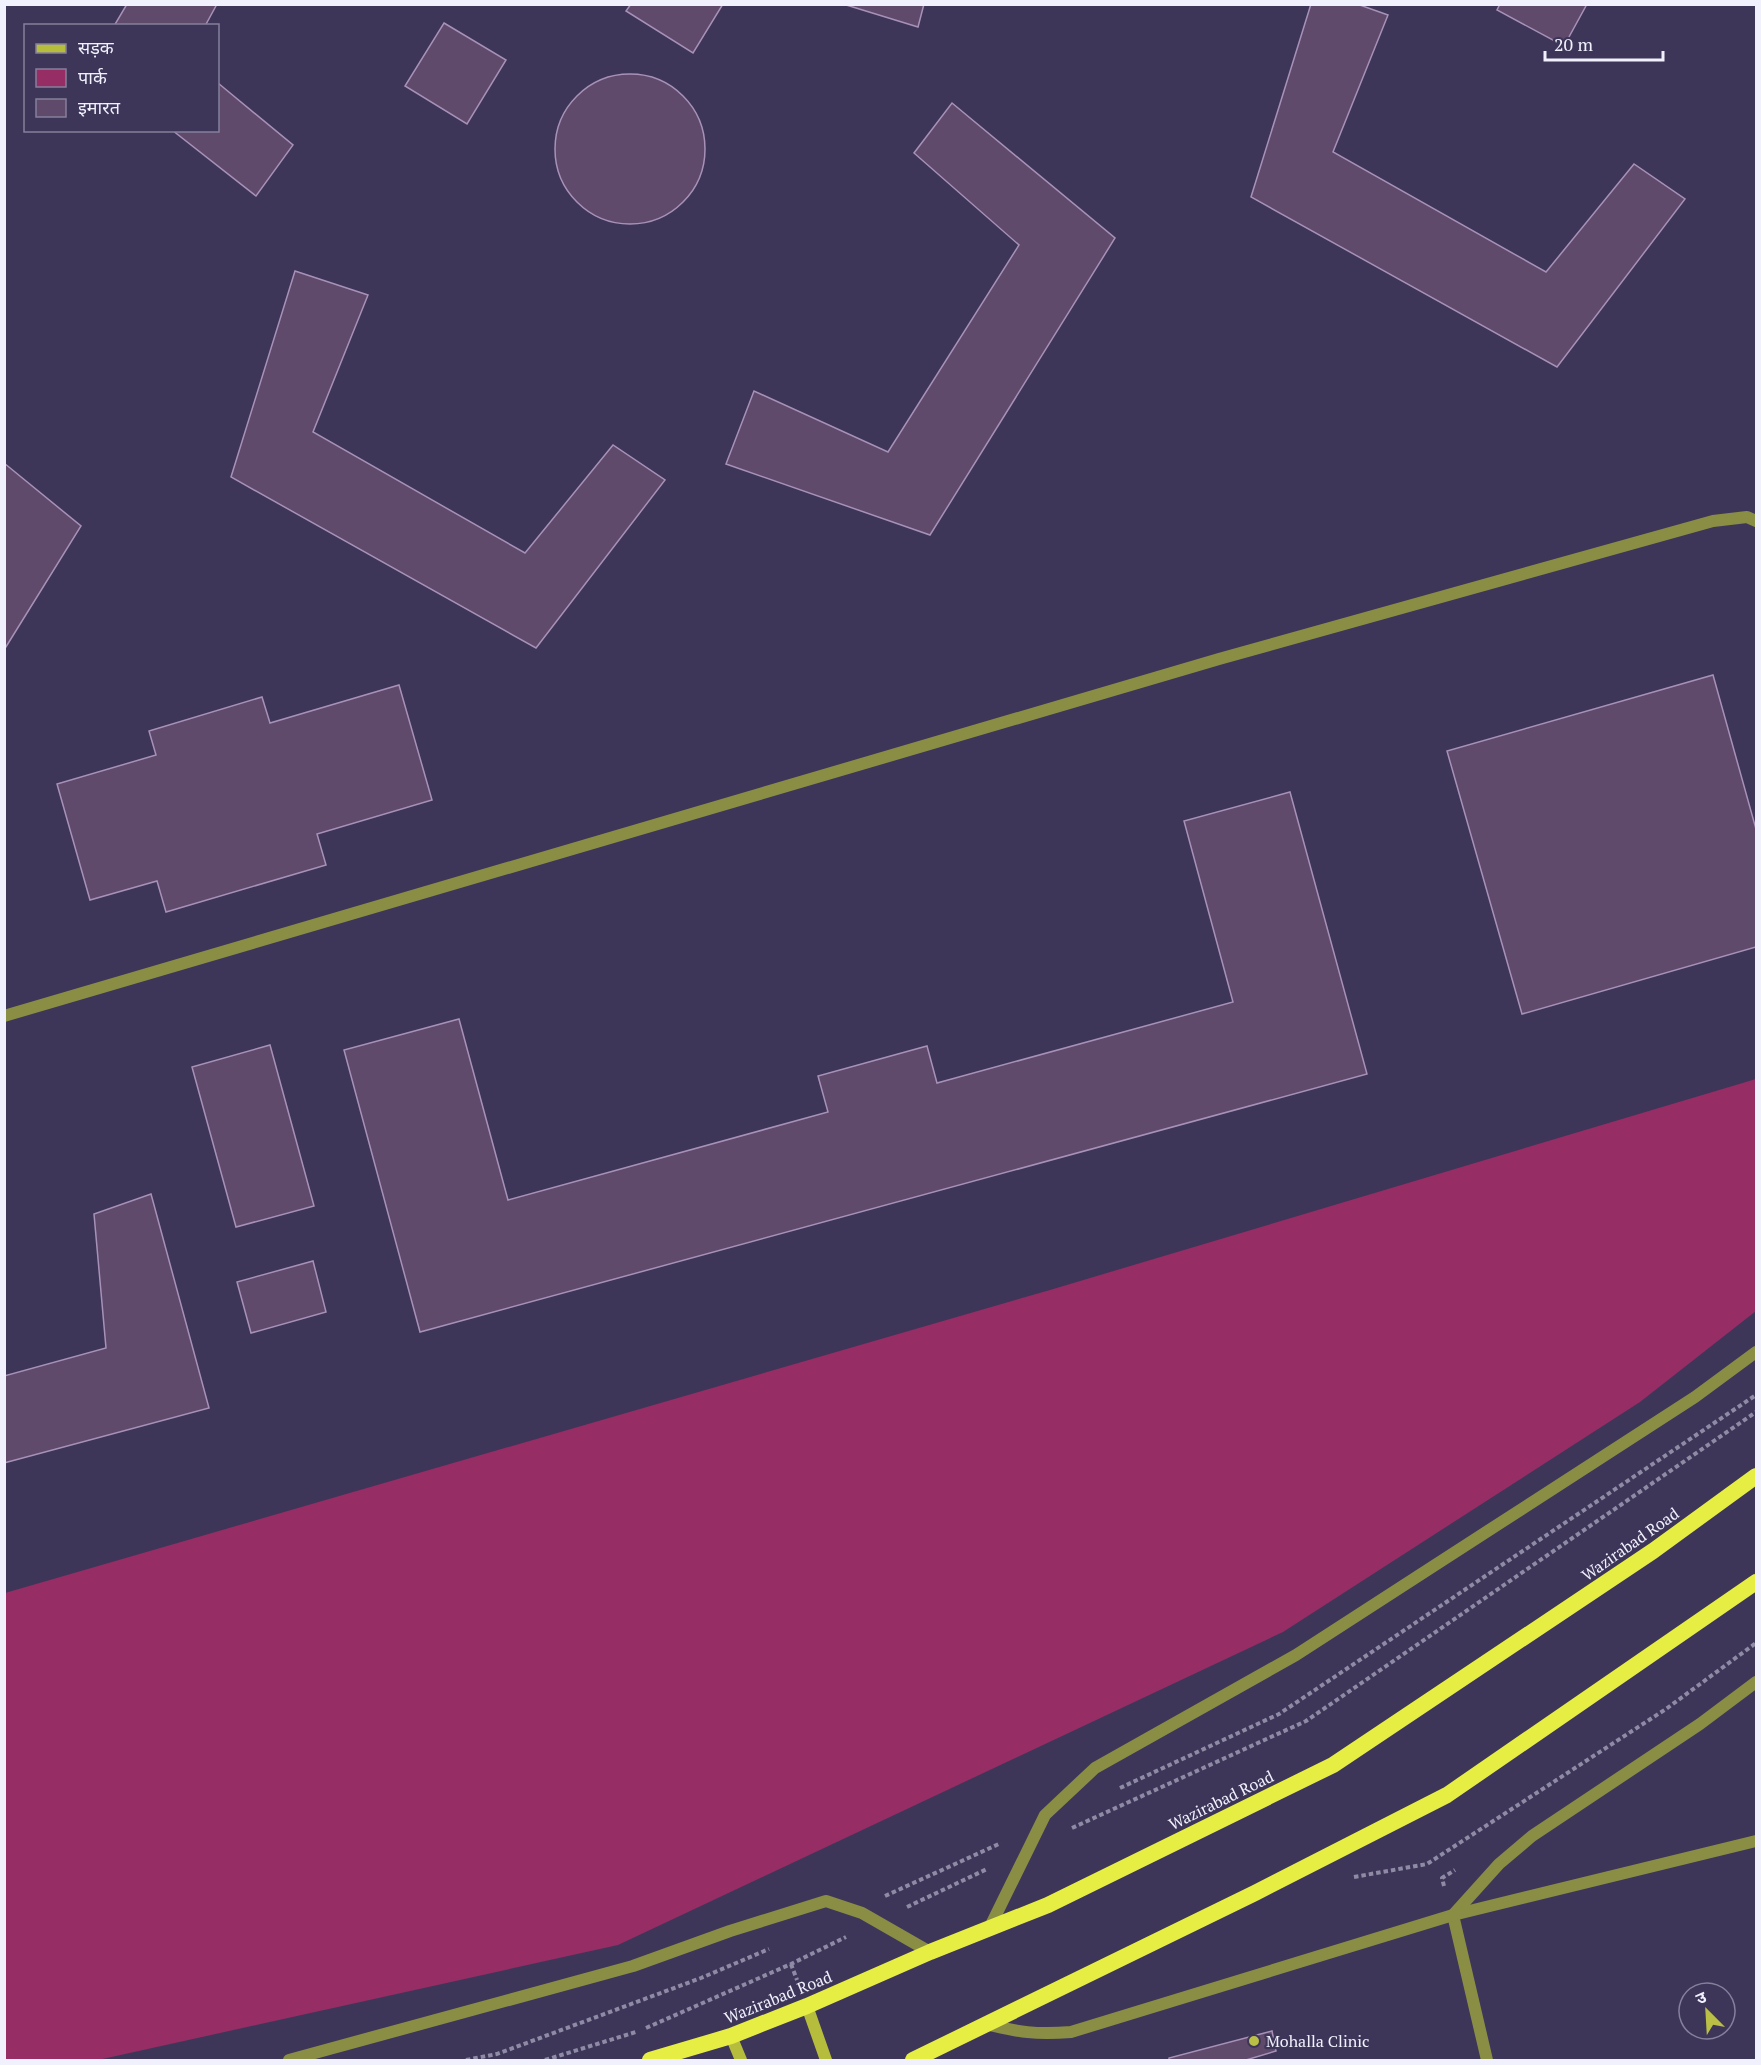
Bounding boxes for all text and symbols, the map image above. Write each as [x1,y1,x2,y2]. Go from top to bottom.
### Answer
legend [24,24,219,132]
scale bar [1545,24,1664,62]
text: 20 m [1554,32,1594,56]
text: सड़क [78,35,115,59]
text: पार्क [78,65,108,89]
text: इमारत [78,95,121,119]
street label: Wazirabad Road [1577,1502,1683,1586]
street label: Wazirabad Road [1165,1765,1277,1835]
street label: Wazirabad Road [721,1965,835,2029]
north arrow [1677,1981,1737,2041]
text: उ [1692,1985,1710,2009]
place label: Mohalla Clinic [1266,2030,1370,2052]
marker: Mohalla Clinic [1247,2034,1261,2048]

